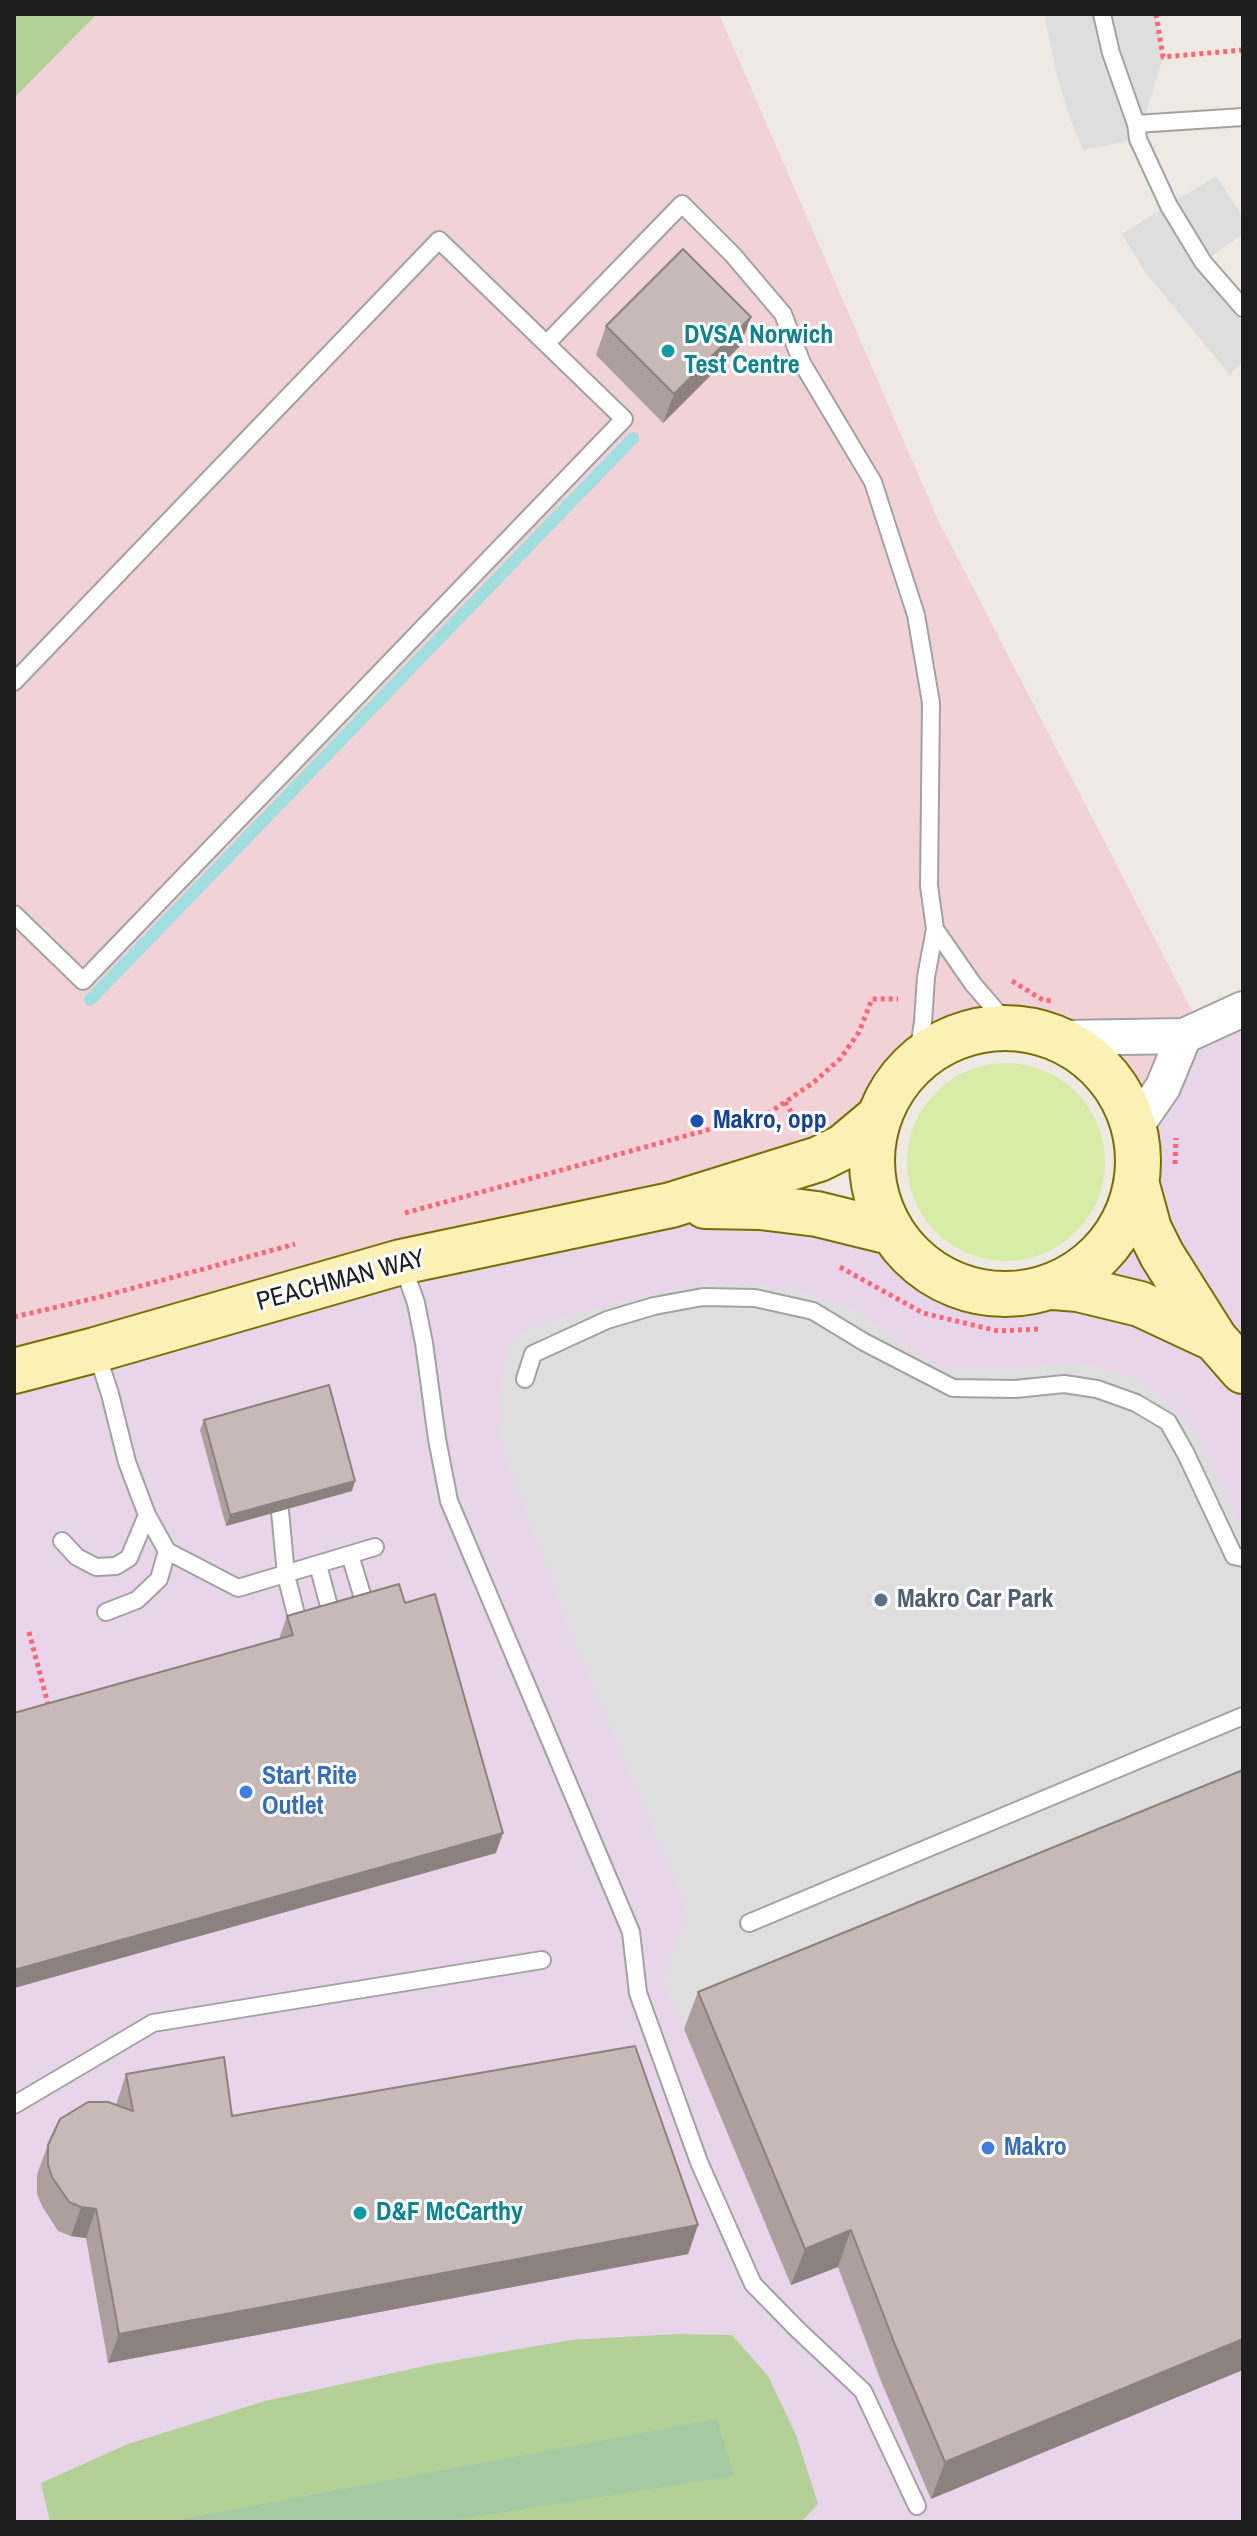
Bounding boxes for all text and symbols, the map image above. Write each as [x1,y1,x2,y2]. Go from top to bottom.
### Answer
place label: DVSA Norwich Test Centre [684,320,833,382]
marker: DVSA Norwich Test Centre [659,342,677,360]
place label: Makro, opp [713,1105,827,1137]
marker: Makro, opp [688,1112,706,1130]
street label: PEACHMAN WAY [253,1244,429,1318]
place label: Makro Car Park [897,1584,1053,1616]
marker: Makro Car Park [872,1591,890,1609]
place label: Start Rite Outlet [262,1761,357,1822]
marker: Start Rite Outlet [237,1783,255,1801]
place label: Makro [1004,2132,1067,2164]
marker: Makro [979,2139,997,2157]
place label: D&F McCarthy [376,2197,523,2229]
marker: D&F McCarthy [351,2204,369,2222]

